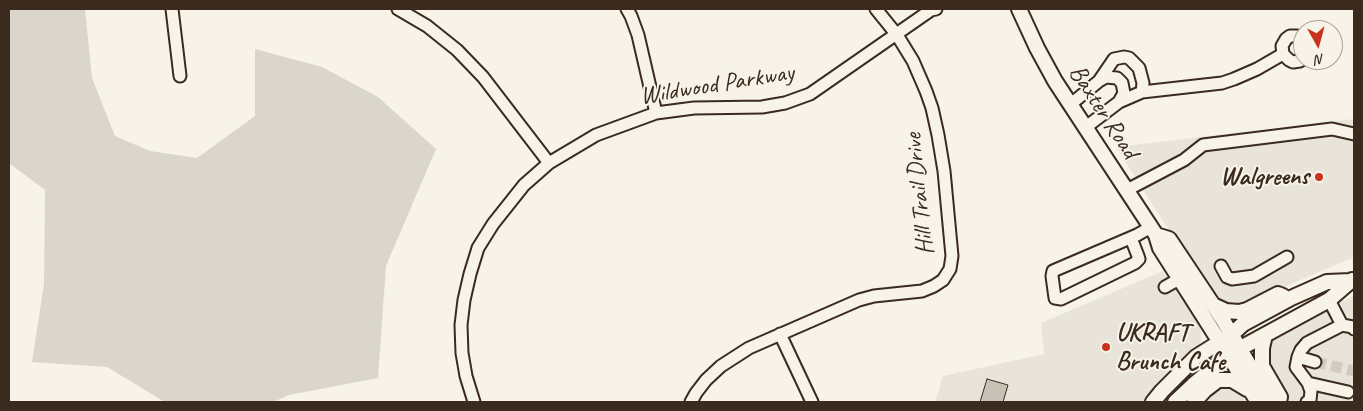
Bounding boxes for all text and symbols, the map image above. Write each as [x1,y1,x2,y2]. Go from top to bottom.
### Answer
north arrow [1293,20,1343,70]
text: N [1314,50,1325,68]
street label: Wildwood Parkway [638,58,796,112]
street label: Baxter Road [1062,59,1144,165]
street label: Hill Trail Drive [899,131,941,257]
place label: Walgreens [1220,162,1309,192]
marker: Walgreens [1313,171,1325,183]
place label: UKRAFT Brunch Cafe [1116,318,1225,377]
marker: UKRAFT Brunch Cafe [1100,341,1112,353]

